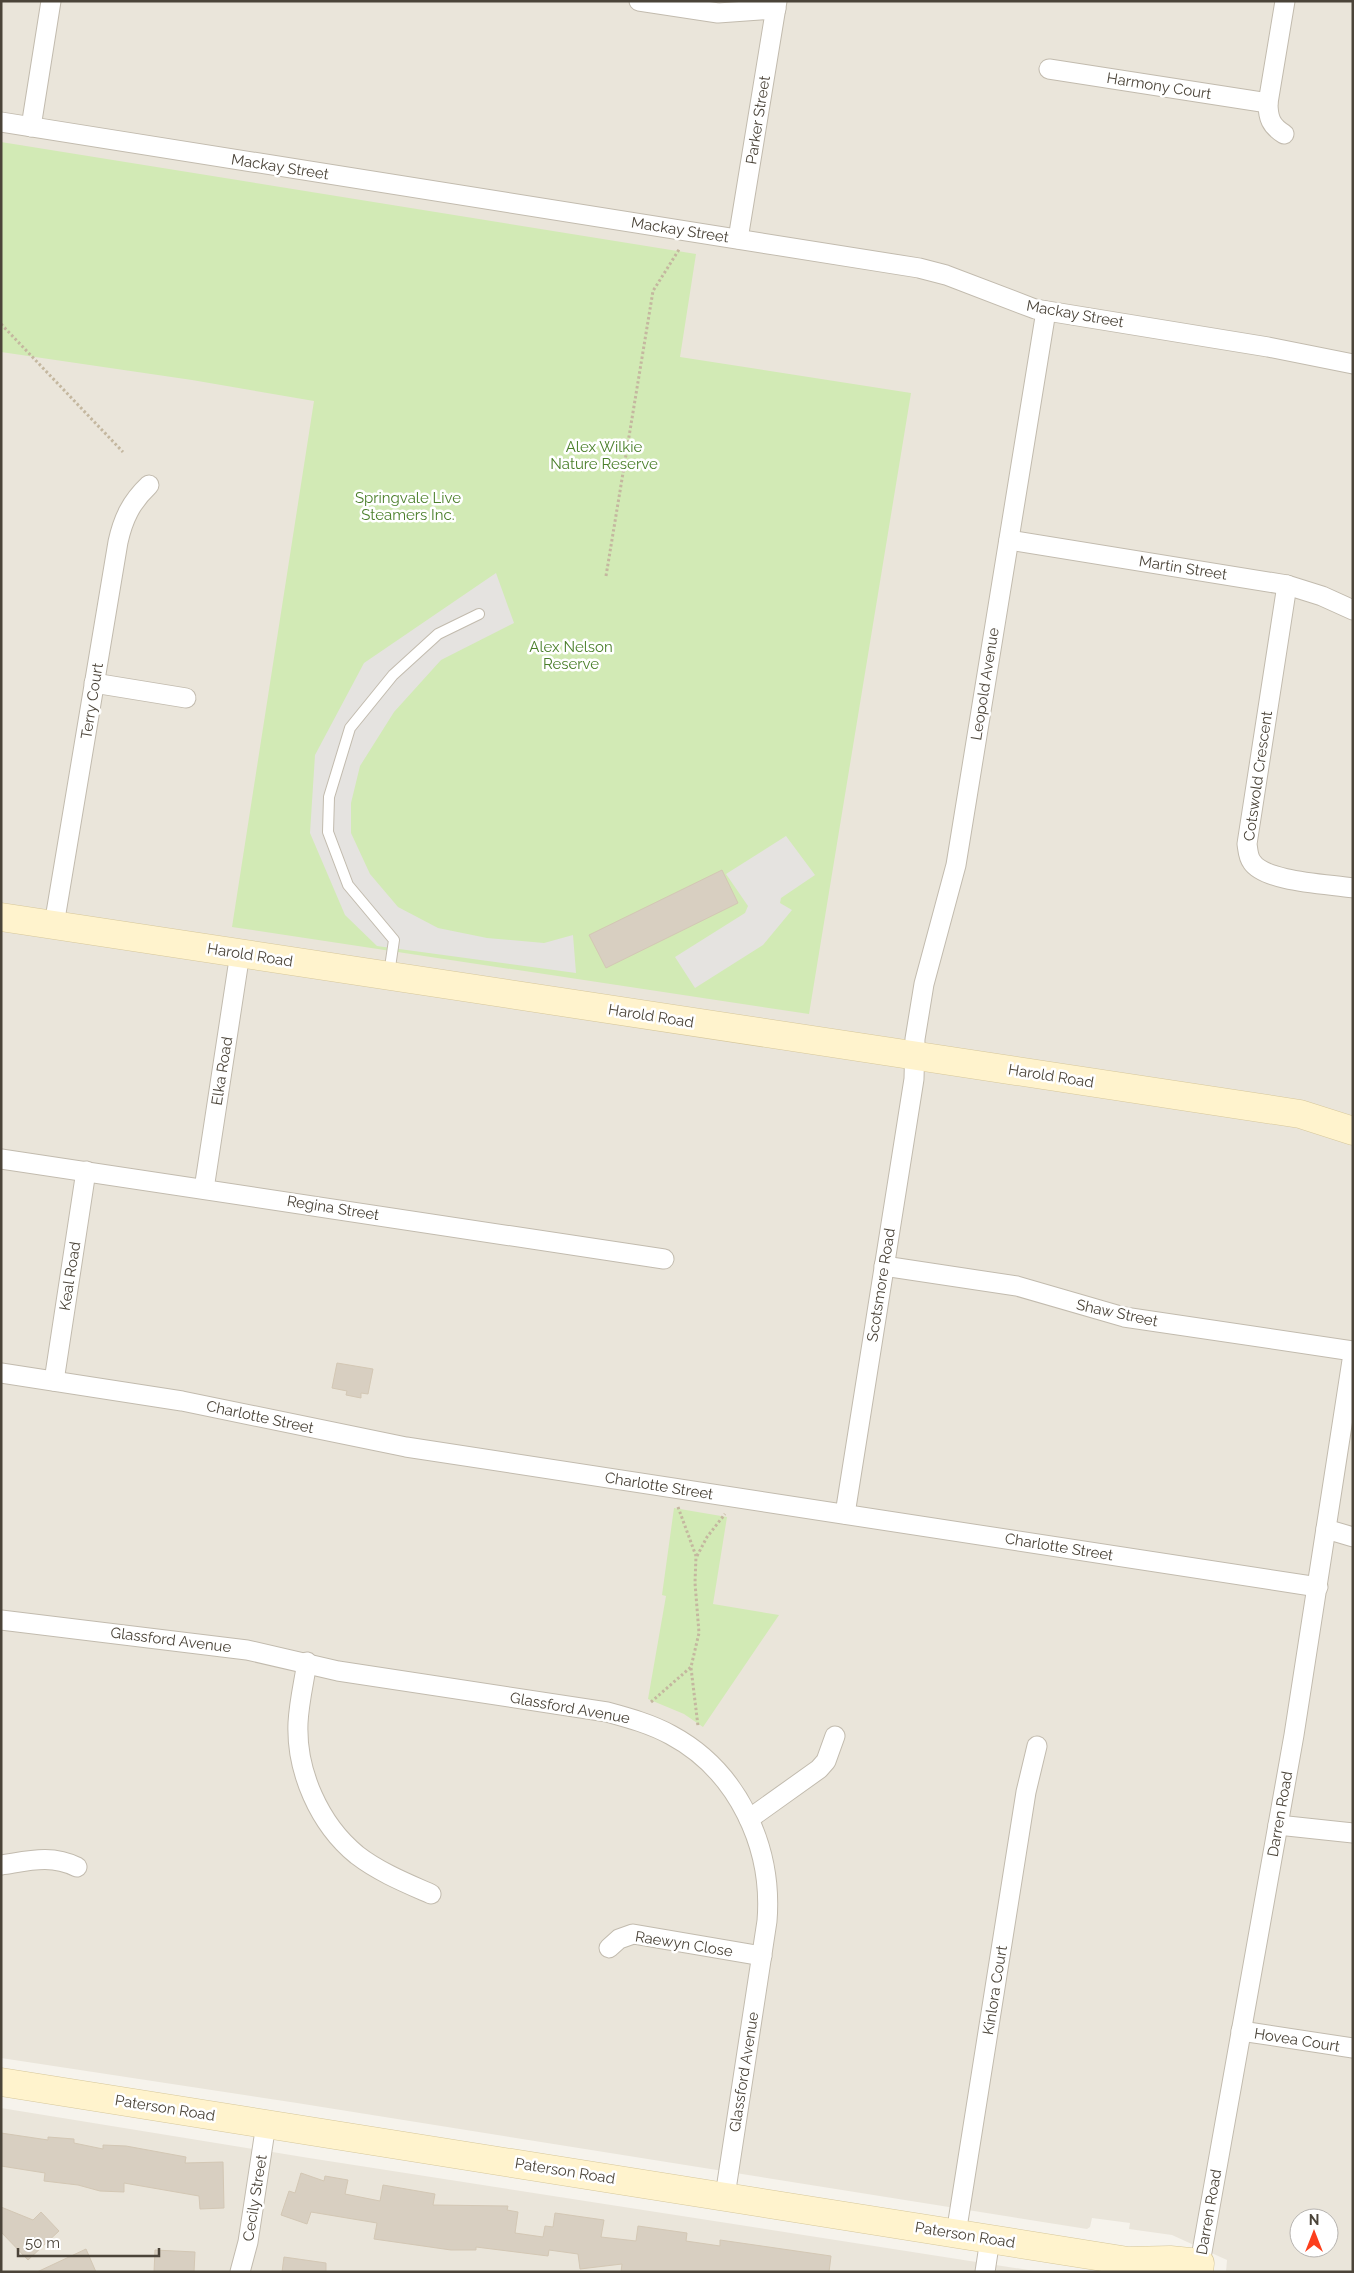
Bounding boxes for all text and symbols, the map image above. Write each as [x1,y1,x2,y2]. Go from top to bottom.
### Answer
street label: Harmony Court [1105,69,1213,103]
street label: Parker Street [742,74,774,166]
street label: Mackay Street [230,150,330,184]
street label: Mackay Street [630,213,730,247]
street label: Mackay Street [1025,297,1125,331]
park label: Alex Wilkie Nature Reserve [550,438,658,473]
park label: Springvale Live Steamers Inc. [355,489,461,524]
street label: Martin Street [1138,552,1228,584]
street label: Leopold Avenue [967,626,1003,742]
park label: Alex Nelson Reserve [529,638,613,673]
street label: Terry Court [77,662,107,740]
street label: Cotswold Crescent [1240,710,1276,842]
street label: Harold Road [206,939,294,971]
street label: Harold Road [607,1000,695,1032]
street label: Elka Road [208,1035,236,1107]
street label: Harold Road [1007,1060,1095,1092]
street label: Regina Street [286,1192,380,1224]
street label: Scotsmore Road [863,1227,899,1343]
street label: Keal Road [56,1240,84,1312]
street label: Shaw Street [1075,1296,1159,1330]
street label: Charlotte Street [205,1397,315,1437]
street label: Charlotte Street [604,1469,714,1503]
street label: Charlotte Street [1004,1530,1114,1564]
street label: Glassford Avenue [110,1624,233,1656]
street label: Glassford Avenue [509,1689,632,1727]
street label: Darren Road [1264,1770,1296,1858]
street label: Raewyn Close [634,1927,734,1961]
street label: Kinlora Court [979,1944,1011,2036]
street label: Glassford Avenue [726,2010,762,2133]
street label: Hovea Court [1253,2024,1341,2056]
street label: Paterson Road [114,2091,216,2125]
street label: Cecily Street [239,2153,271,2243]
street label: Paterson Road [514,2154,616,2188]
street label: Darren Road [1193,2168,1225,2256]
north arrow [1289,2208,1339,2258]
text: N [1309,2212,1319,2228]
street label: Paterson Road [914,2218,1016,2252]
scale bar [18,2226,159,2258]
text: 50 m [25,2234,60,2252]

